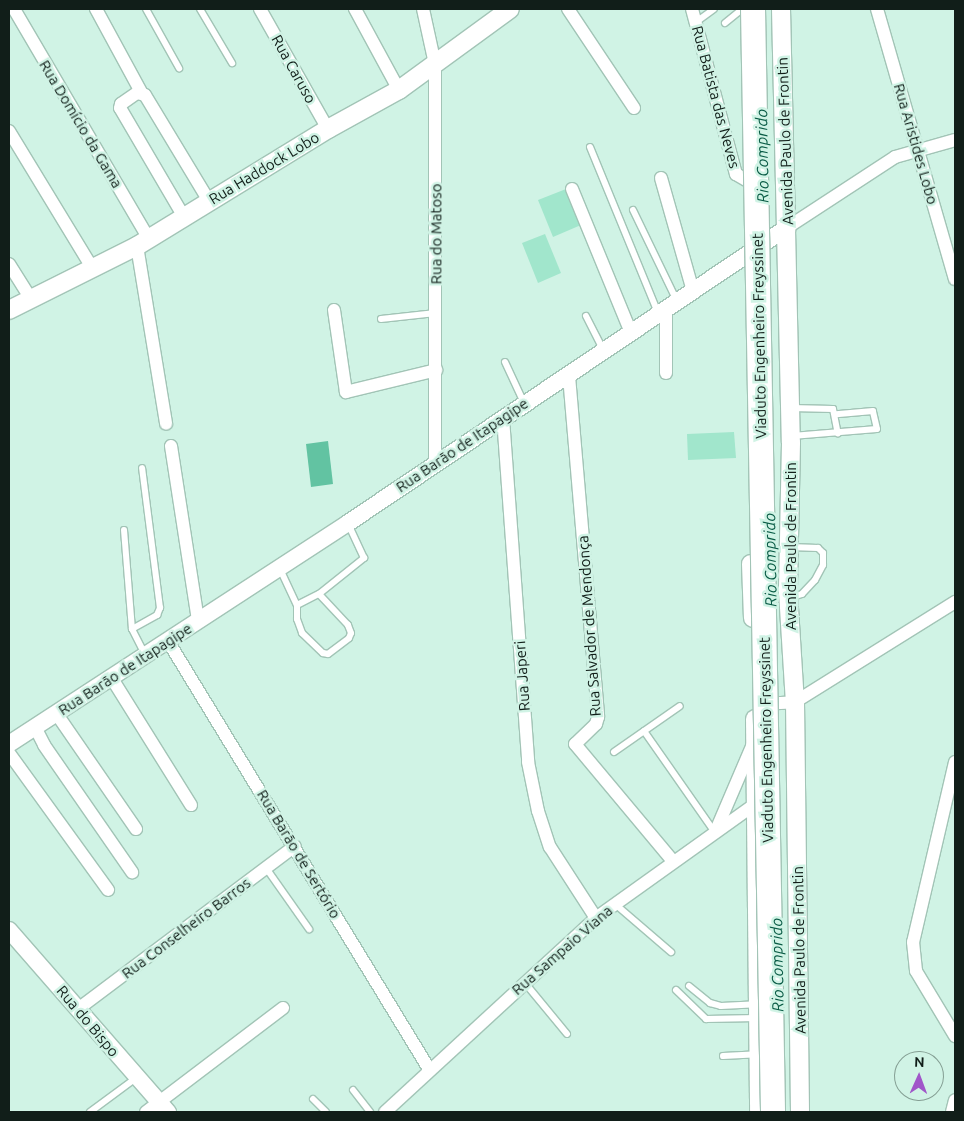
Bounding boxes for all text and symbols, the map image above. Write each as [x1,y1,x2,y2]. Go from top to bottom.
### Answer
street label: Rua Batista das Neves [688,24,744,170]
street label: Rua Caruso [268,32,320,106]
street label: Rua Domício da Gama [36,57,126,191]
street label: Avenida Paulo de Frontin [773,57,797,225]
street label: Rua Aristides Lobo [890,81,942,207]
water label: Rio Comprido [752,109,772,203]
street label: Rua Haddock Lobo [206,128,322,208]
street label: Rua do Matoso [427,184,445,284]
street label: Viaduto Engenheiro Freyssinet [748,233,770,439]
street label: Rua Barão de Itapagipe [392,394,532,496]
street label: Avenida Paulo de Frontin [782,462,800,630]
water label: Rio Comprido [760,513,780,607]
street label: Rua Salvador de Mendonça [574,535,604,717]
street label: Rua Barão de Itapagipe [55,619,195,719]
street label: Viaduto Engenheiro Freyssinet [755,637,777,843]
street label: Rua Japeri [511,640,533,712]
street label: Rua Barão de Sertório [253,786,345,922]
street label: Avenida Paulo de Frontin [789,866,809,1034]
street label: Rua Conselheiro Barros [118,874,254,982]
street label: Rua Sampaio Viana [508,901,616,999]
water label: Rio Comprido [767,918,787,1012]
street label: Rua do Bispo [53,982,123,1060]
north arrow [894,1051,944,1101]
text: N [914,1054,925,1070]

